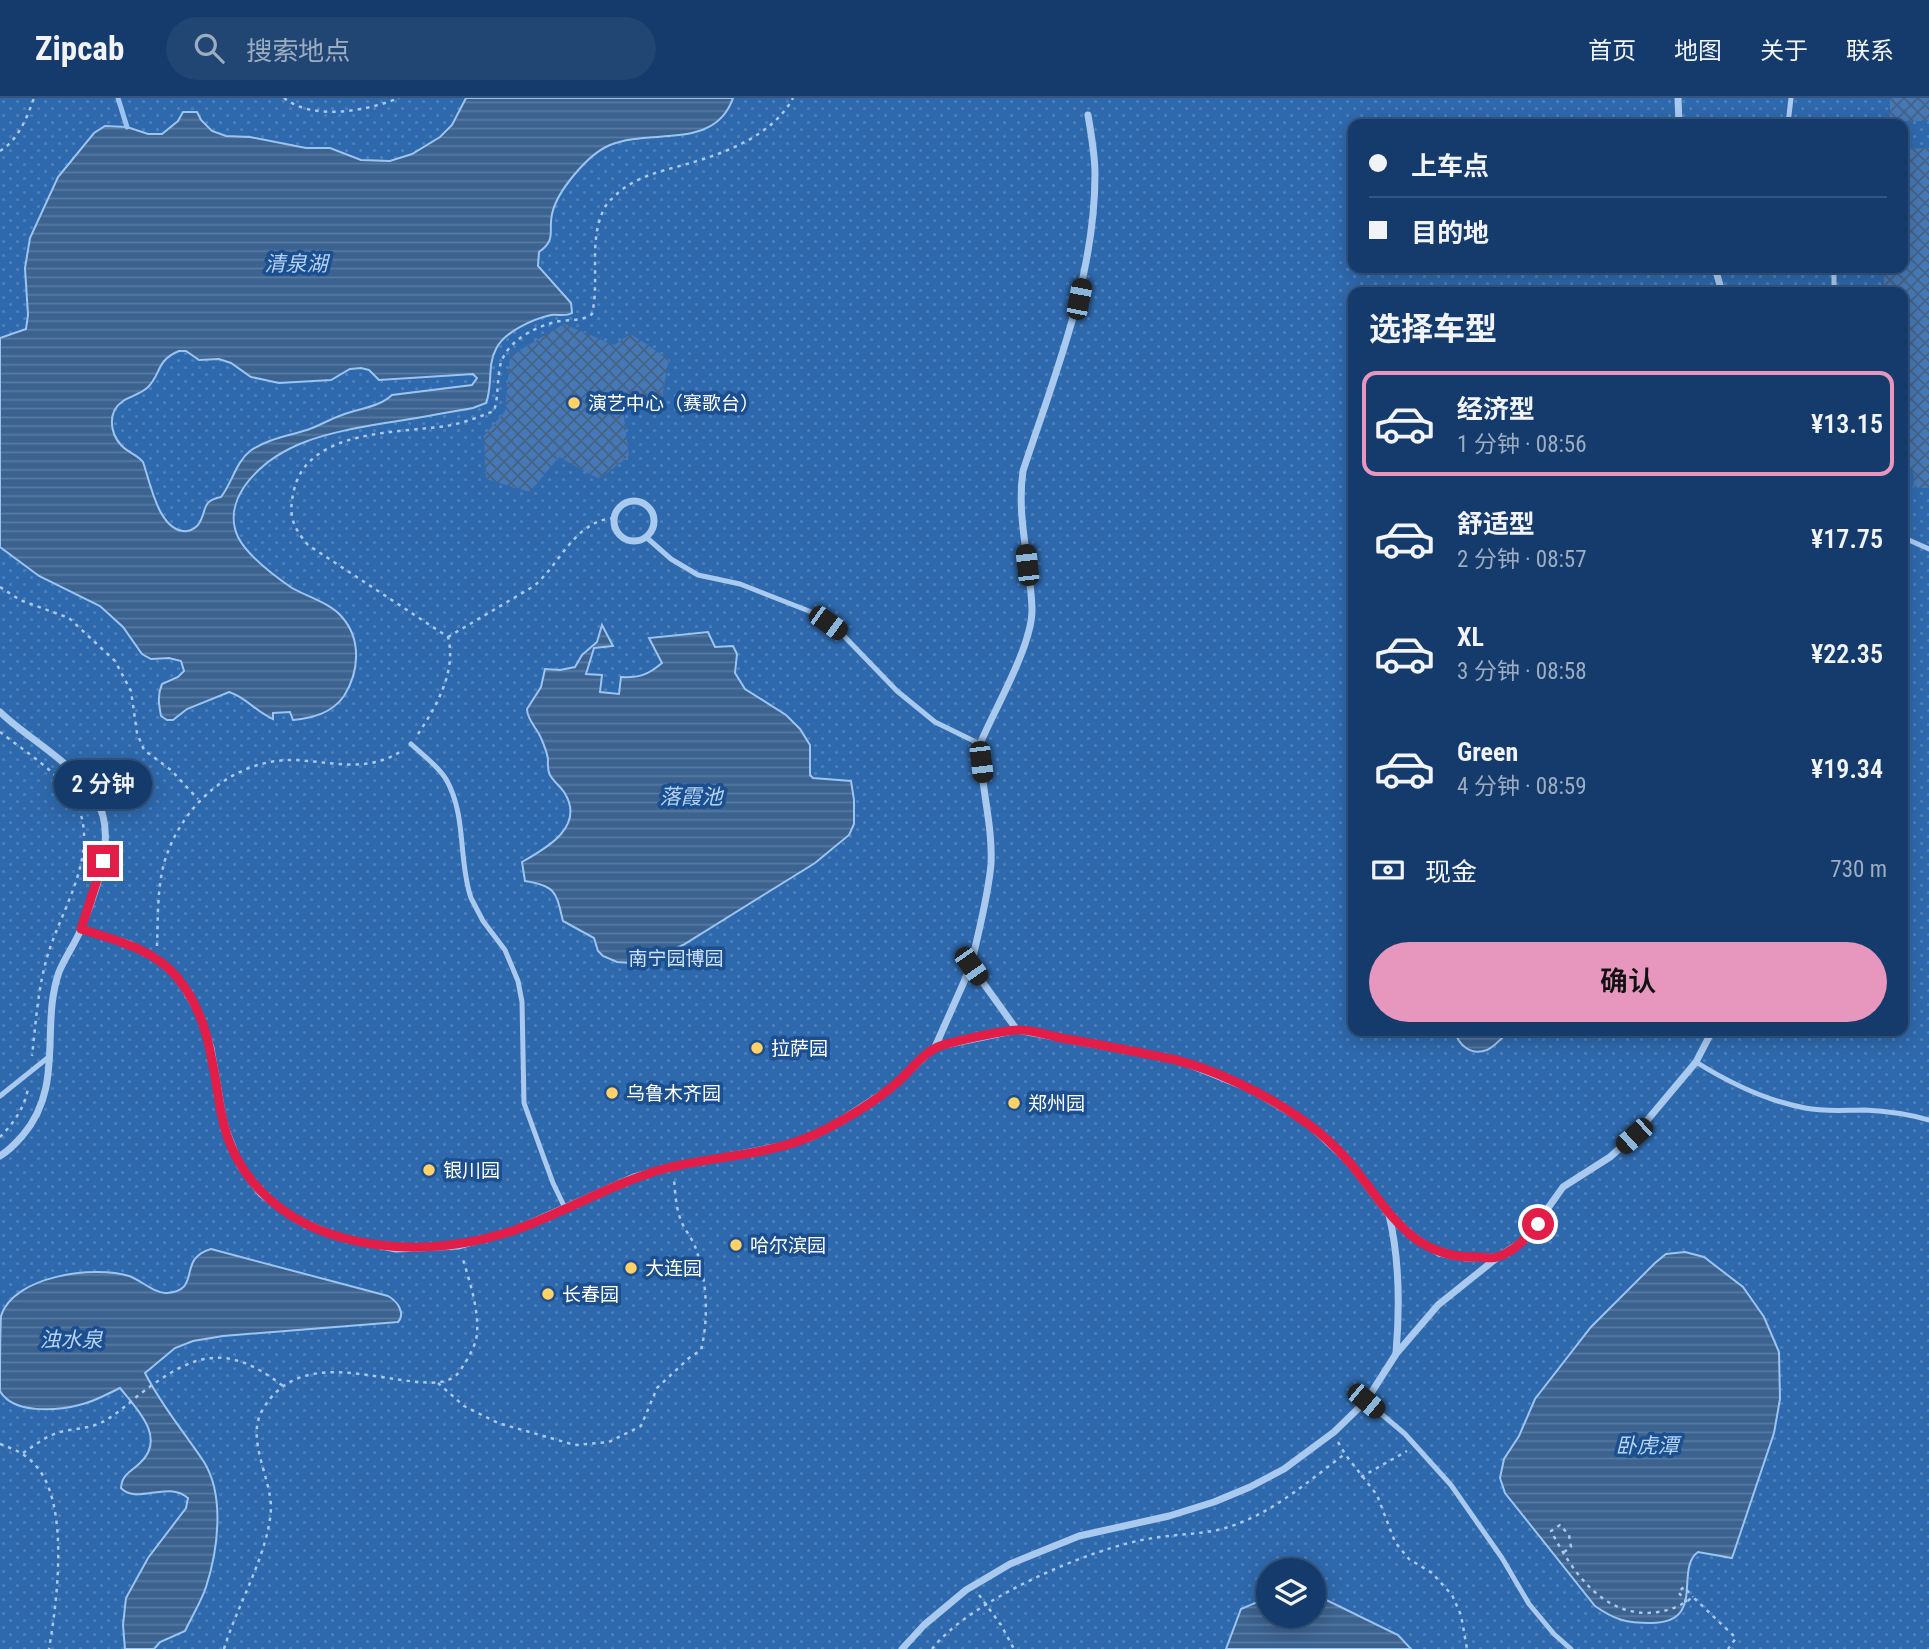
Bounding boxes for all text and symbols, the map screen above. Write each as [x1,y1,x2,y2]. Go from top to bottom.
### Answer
search box [166,17,656,80]
text: Zipcab [35,29,124,68]
icon: search [190,29,228,67]
text: 搜索地点 [246,36,350,66]
text: 首页 [1588,37,1636,65]
text: 地图 [1674,37,1722,65]
text: 关于 [1760,37,1808,65]
text: 联系 [1846,37,1894,65]
text: 上车点 [1411,151,1489,181]
text: 目的地 [1411,218,1489,248]
water label: 清泉湖 [265,252,330,276]
car [1065,276,1094,322]
text: 选择车型 [1369,310,1497,348]
place label: 演艺中心（赛歌台） [588,392,759,415]
icon: car [1373,392,1436,455]
text: 经济型 [1457,394,1535,424]
marker: 演艺中心（赛歌台） [566,395,582,411]
text: ¥13.15 [1811,409,1883,439]
text: 1 分钟 · 08:56 [1457,431,1587,458]
icon: car [1373,507,1436,570]
text: 舒适型 [1457,509,1535,539]
text: ¥17.75 [1811,524,1883,554]
car [1015,543,1040,587]
text: 2 分钟 · 08:57 [1457,546,1587,573]
car [805,602,852,644]
icon: car [1373,622,1436,685]
text: XL [1457,622,1484,652]
text: ¥22.35 [1811,639,1883,669]
text: 3 分钟 · 08:58 [1457,658,1587,685]
icon: car [1373,737,1436,800]
text: Green [1457,737,1518,767]
car [969,740,994,784]
text: ¥19.34 [1811,754,1883,784]
callout: 2 分钟 [54,760,152,808]
text: 2 分钟 [72,771,134,798]
text: 4 分钟 · 08:59 [1457,773,1587,800]
water label: 落霞池 [660,785,724,809]
route end [87,845,119,877]
icon: cash [1369,851,1407,889]
text: 730 m [1830,856,1887,883]
text: 现金 [1425,857,1477,887]
button: 确认 [1369,942,1887,1022]
car [951,943,992,989]
park label: 南宁园博园 [628,947,724,970]
place label: 拉萨园 [771,1037,828,1060]
marker: 拉萨园 [749,1040,765,1056]
place label: 乌鲁木齐园 [626,1082,721,1105]
marker: 乌鲁木齐园 [604,1085,620,1101]
place label: 郑州园 [1028,1092,1085,1115]
marker: 郑州园 [1006,1095,1022,1111]
car [1612,1114,1657,1158]
place label: 银川园 [443,1159,500,1182]
marker: 银川园 [421,1162,437,1178]
route start [1522,1208,1554,1240]
place label: 哈尔滨园 [750,1234,826,1257]
marker: 哈尔滨园 [728,1237,744,1253]
place label: 大连园 [645,1257,702,1280]
marker: 大连园 [623,1260,639,1276]
place label: 长春园 [562,1283,619,1306]
marker: 长春园 [540,1286,556,1302]
water label: 浊水泉 [40,1328,103,1352]
car [1344,1379,1389,1423]
water label: 卧虎潭 [1616,1434,1682,1458]
map controls [1256,1558,1326,1628]
button: layers [1256,1558,1326,1628]

